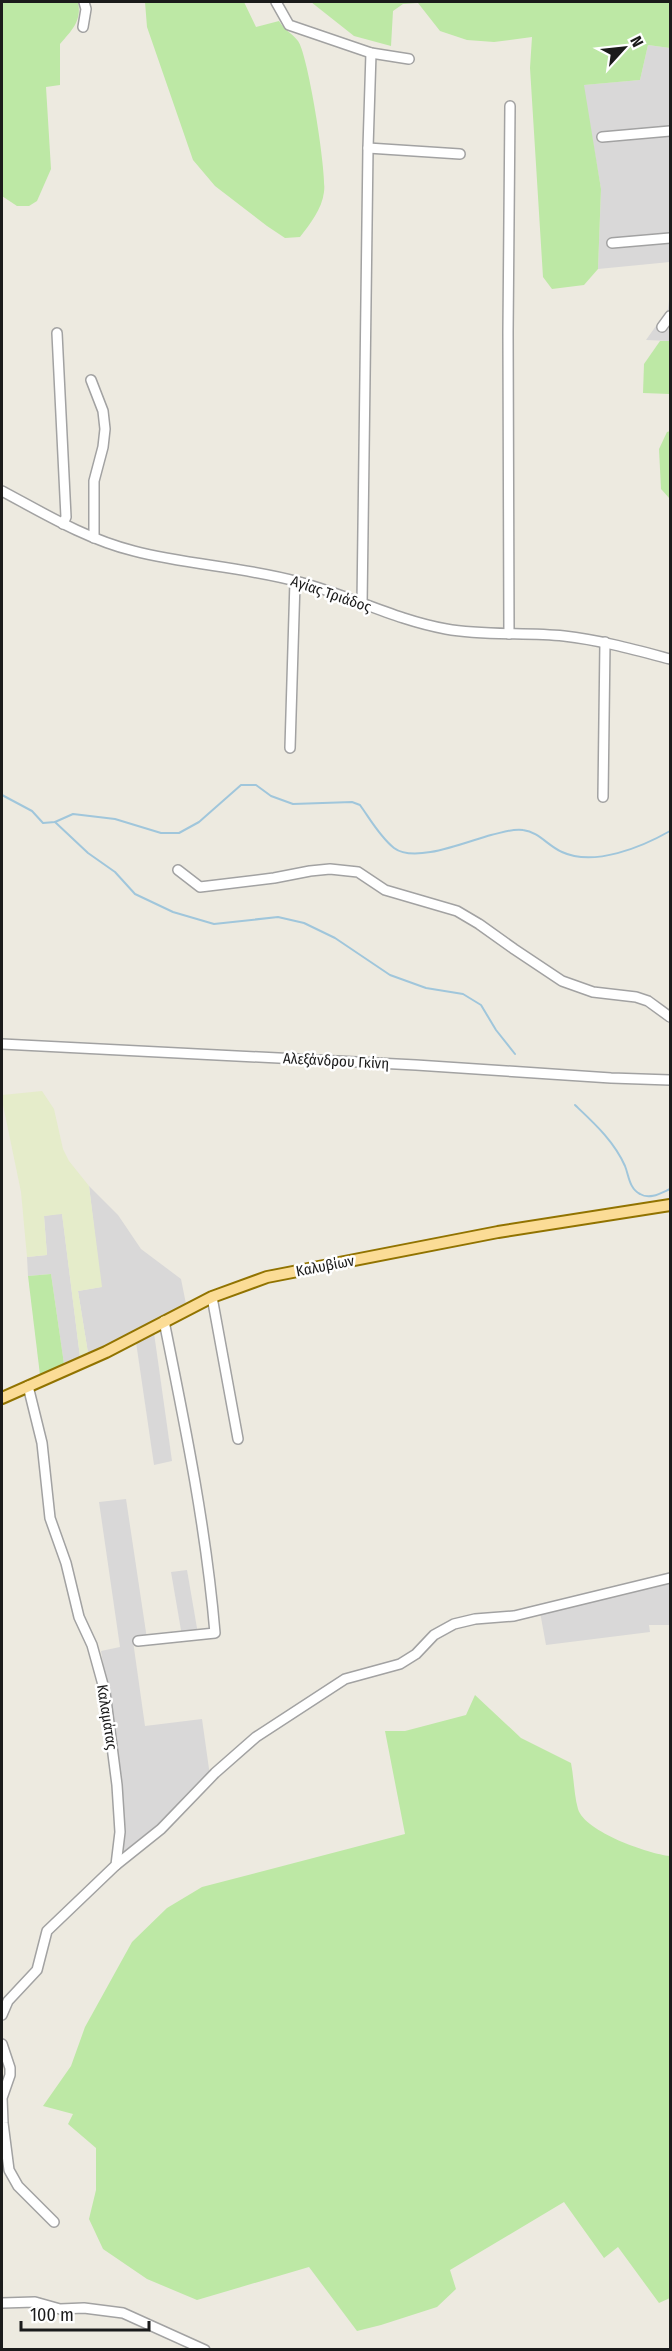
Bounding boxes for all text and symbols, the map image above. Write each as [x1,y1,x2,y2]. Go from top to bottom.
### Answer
north arrow [594,18,654,78]
text: N [626,33,648,50]
street label: Αγίας Τριάδος [288,572,374,616]
street label: Αλεξάνδρου Γκίνη [282,1049,390,1073]
street label: Καλυβίων [294,1251,356,1280]
street label: Καλαμάτας [93,1683,121,1752]
scale bar [21,2294,148,2332]
text: 100 m [30,2304,74,2326]

